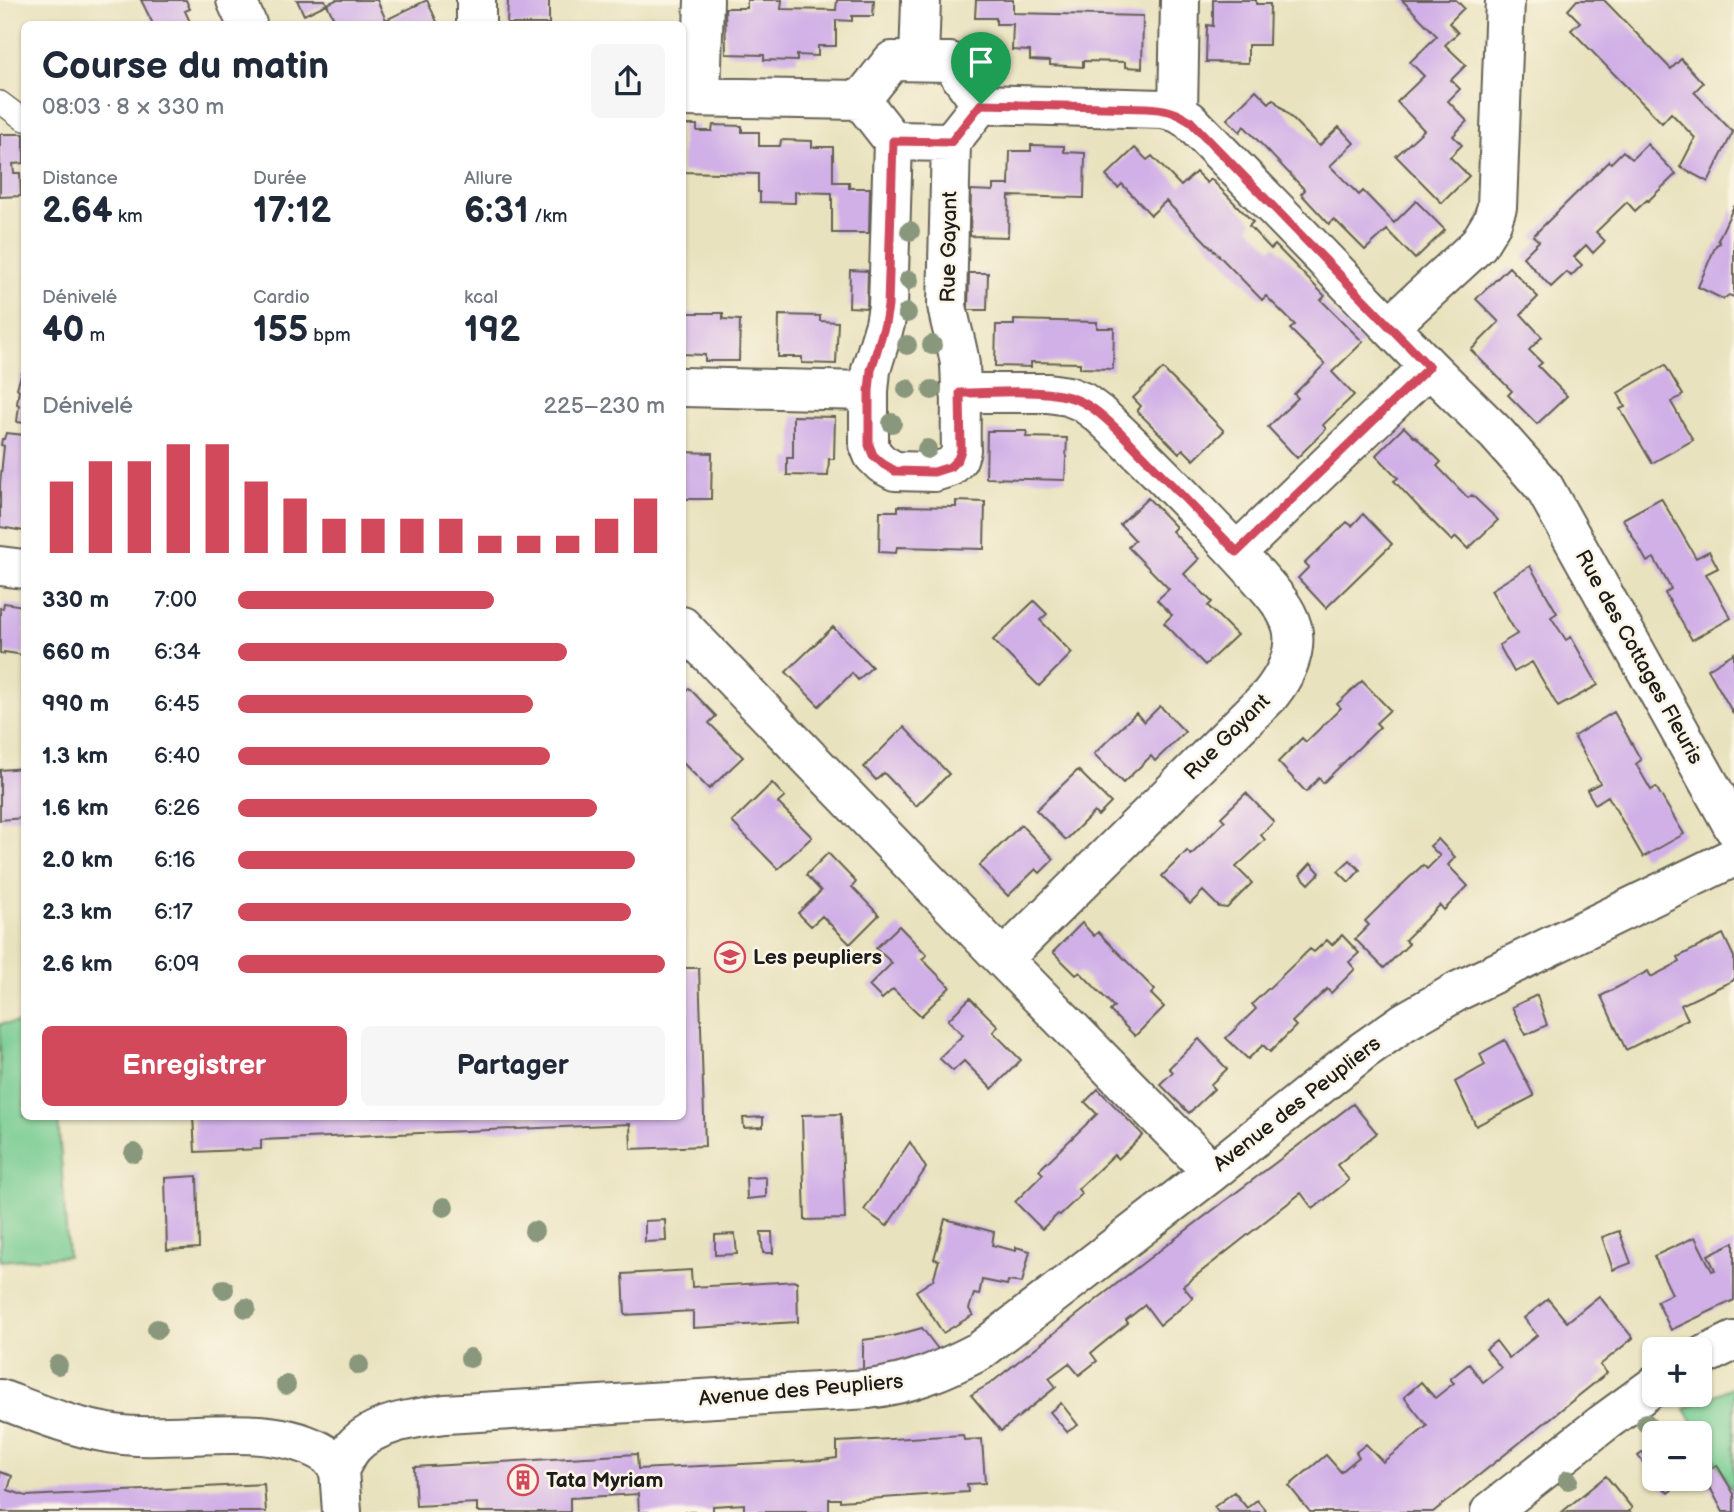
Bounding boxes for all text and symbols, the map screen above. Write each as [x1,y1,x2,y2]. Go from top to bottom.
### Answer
pin [951,32,1011,104]
icon: arrive [962,43,1000,81]
text: Course du matin [42,44,329,89]
button: share [591,44,665,118]
text: 08:03 · 8 × 330 m [42,93,224,121]
text: Distance [42,167,118,190]
text: Durée [253,167,307,190]
text: Allure [464,167,512,190]
text: 2.64 [42,190,113,233]
text: 17:12 [253,190,331,233]
text: 6:31 [464,190,529,233]
street label: Rue Gayant [936,190,962,303]
text: km [113,205,143,228]
text: /km [529,205,568,228]
text: Dénivelé [42,286,117,309]
text: Cardio [253,286,310,309]
text: kcal [464,286,498,309]
text: 40 [42,309,84,352]
text: 155 [253,309,308,352]
text: 192 [464,309,520,352]
text: m [84,324,105,347]
text: bpm [308,324,351,347]
text: Dénivelé [42,392,133,420]
text: 225–230 m [544,392,665,420]
street label: Rue des Cottages Fleuris [1570,546,1708,768]
text: 330 m [42,586,109,614]
text: 7:00 [154,586,197,614]
text: 660 m [42,638,110,666]
text: 6:34 [154,638,201,666]
street label: Rue Gayant [1179,688,1276,785]
text: 990 m [42,690,109,718]
text: 6:45 [154,690,200,718]
text: 1.3 km [42,742,108,770]
text: 6:40 [154,742,200,770]
text: 1.6 km [42,794,109,822]
text: 6:26 [154,794,200,822]
text: 2.0 km [42,846,113,874]
text: 6:16 [154,846,196,874]
text: 2.3 km [42,898,112,926]
text: 6:17 [154,898,193,926]
school or university icon: Les peupliers [713,940,747,974]
place label: Les peupliers [753,945,882,970]
text: 2.6 km [42,950,113,978]
text: 6:09 [154,950,200,978]
button: Enregistrer [42,1026,347,1106]
button: Partager [361,1026,665,1106]
street label: Avenue des Peupliers [1208,1031,1386,1177]
map controls [1642,1337,1712,1491]
button: + [1642,1337,1712,1407]
street label: Avenue des Peupliers [698,1369,904,1411]
button: − [1642,1421,1712,1491]
building icon: Tata Myriam [506,1463,540,1497]
place label: Tata Myriam [546,1468,663,1493]

